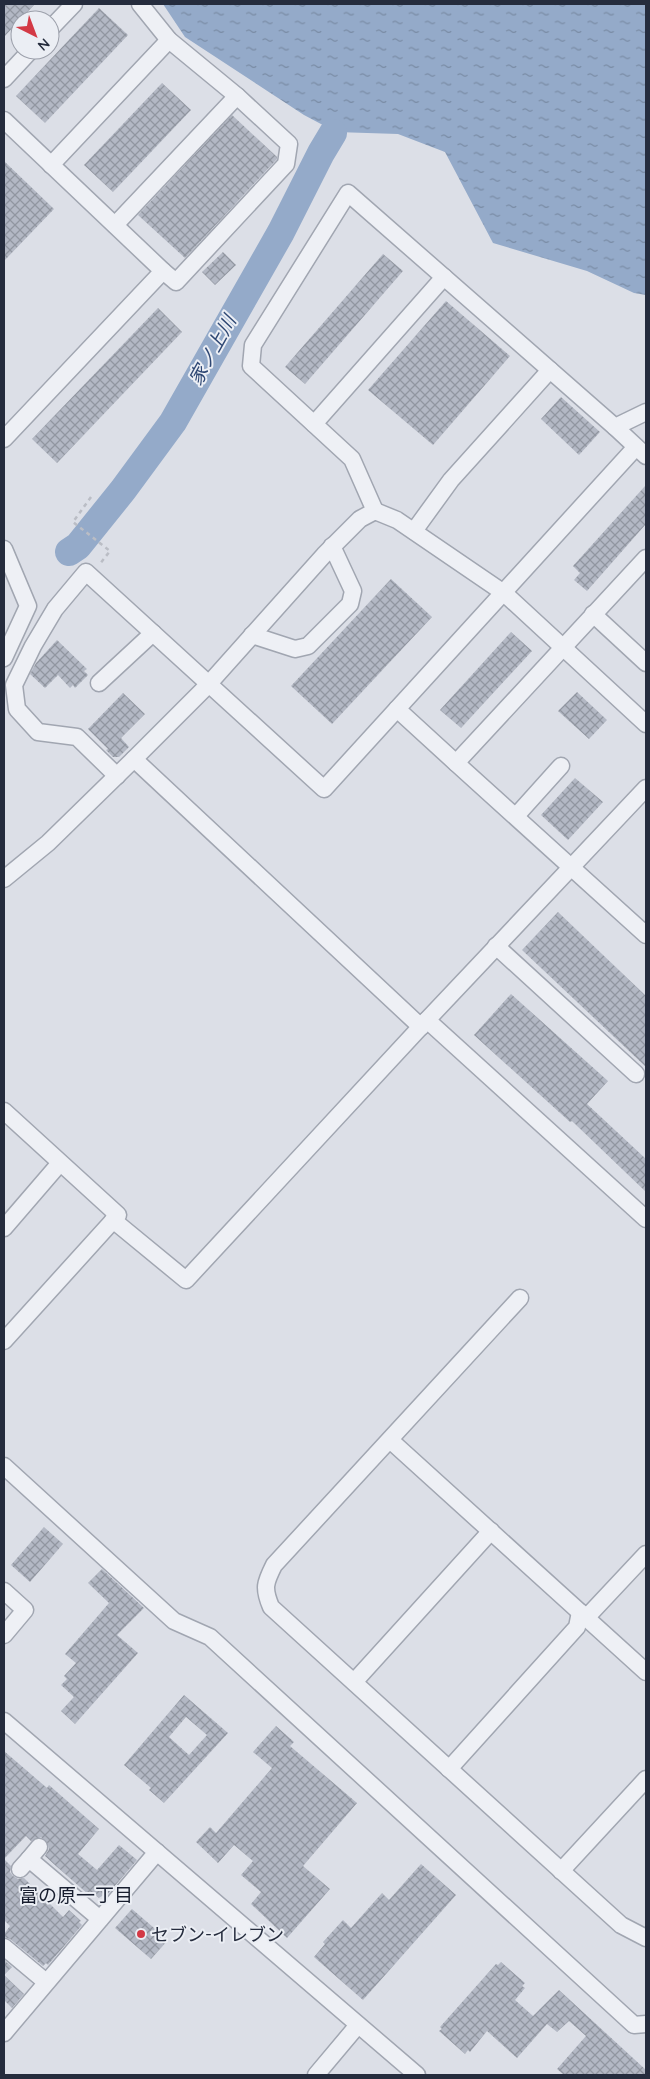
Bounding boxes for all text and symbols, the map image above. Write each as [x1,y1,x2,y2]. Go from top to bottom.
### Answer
north arrow [10,10,60,60]
text: N [34,35,54,55]
water label: 家ノ上川 [183,309,242,389]
district label: 富の原一丁目 [19,1883,133,1907]
place label: セブン-イレブン [151,1923,284,1946]
marker: セブン-イレブン [135,1928,147,1940]

